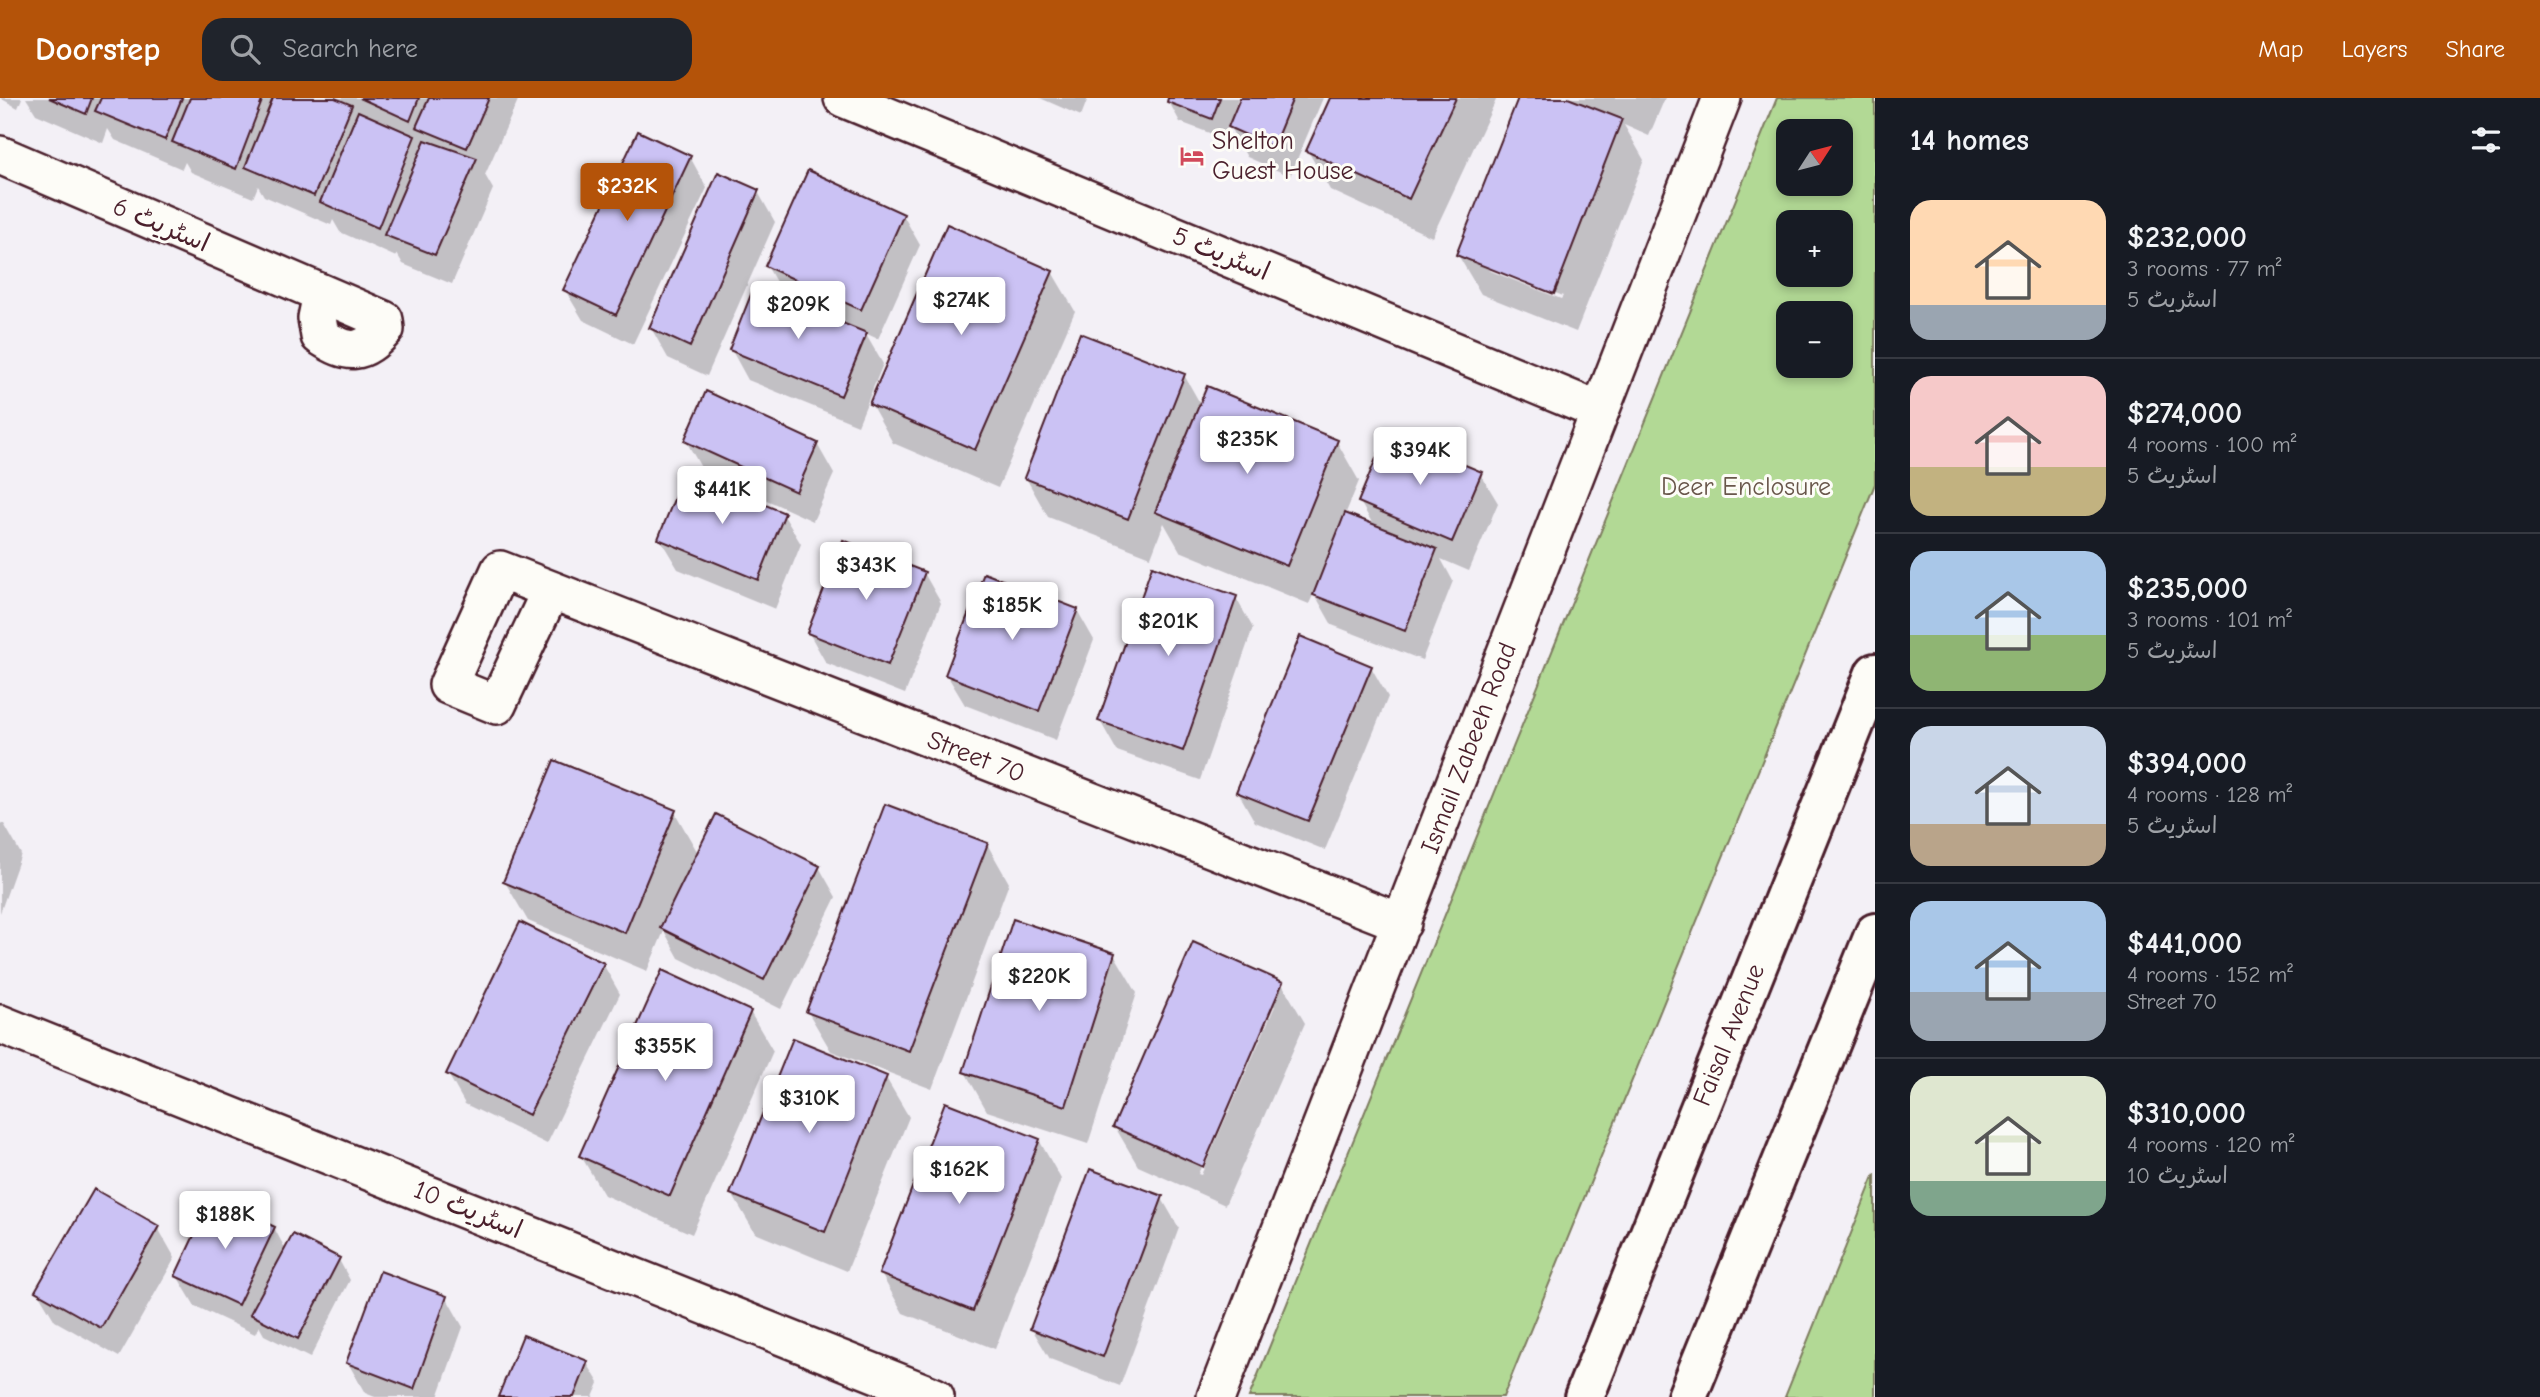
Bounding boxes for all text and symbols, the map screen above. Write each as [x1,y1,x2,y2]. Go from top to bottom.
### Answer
search box [202,18,692,81]
text: Doorstep [35,30,160,68]
icon: search [226,30,264,68]
text: Search here [282,34,418,64]
text: Map [2258,35,2304,63]
text: Layers [2342,35,2407,63]
text: Share [2445,35,2505,63]
north arrow [1776,119,1853,196]
map controls [1776,119,1853,378]
icon: filters [2467,121,2505,159]
text: 14 homes [1910,123,2029,158]
place label: Shelton Guest House [1212,126,1353,186]
hotel icon: Shelton Guest House [1178,142,1206,170]
pin: $232K [578,164,676,223]
text: $232K [596,172,658,199]
street label: اسٹریٹ 6 [108,191,214,259]
button: + [1776,210,1853,287]
text: $232,000 [2127,220,2247,255]
street label: اسٹریٹ 5 [1168,221,1274,287]
icon: home [1966,228,2050,312]
text: 3 rooms · 77 m² [2127,255,2282,282]
pin: $274K [912,278,1010,337]
pin: $209K [749,282,847,341]
text: $274K [932,286,990,313]
text: اسٹریٹ 5 [2127,286,2217,313]
text: $209K [766,290,830,317]
button: − [1776,301,1853,378]
text: $274,000 [2127,396,2242,431]
icon: home [1966,404,2050,488]
pin: $235K [1198,416,1296,476]
text: $235K [1216,425,1278,452]
pin: $394K [1371,428,1469,487]
text: 4 rooms · 100 m² [2127,431,2296,458]
text: $394K [1390,436,1450,463]
text: اسٹریٹ 5 [2127,462,2217,489]
pin: $441K [673,466,771,526]
park label: Deer Enclosure [1661,472,1831,502]
text: $441K [693,475,751,502]
pin: $343K [817,542,915,602]
text: $343K [836,551,896,578]
text: $235,000 [2127,571,2248,606]
icon: home [1966,579,2050,663]
pin: $185K [963,582,1061,642]
text: $185K [982,591,1042,618]
pin: $201K [1119,598,1217,658]
text: 3 rooms · 101 m² [2127,606,2292,633]
text: $201K [1138,607,1198,634]
text: اسٹریٹ 5 [2127,637,2217,664]
street label: Ismail Zabeeh Road [1415,638,1523,858]
street label: Street 70 [923,725,1029,789]
text: $394,000 [2127,746,2247,781]
icon: home [1966,754,2050,838]
text: 4 rooms · 128 m² [2127,781,2292,808]
text: اسٹریٹ 5 [2127,812,2217,839]
text: $441,000 [2127,926,2242,961]
icon: home [1966,929,2050,1013]
pin: $220K [990,954,1088,1013]
street label: Faisal Avenue [1687,960,1771,1110]
text: 4 rooms · 152 m² [2127,961,2293,988]
text: $220K [1008,962,1070,989]
text: Street 70 [2127,988,2217,1015]
pin: $355K [616,1024,714,1083]
text: $355K [634,1032,696,1059]
pin: $310K [760,1076,858,1135]
text: $310K [779,1084,839,1111]
text: $310,000 [2127,1096,2246,1131]
icon: home [1966,1104,2050,1188]
text: 4 rooms · 120 m² [2127,1131,2294,1158]
pin: $162K [910,1146,1008,1206]
text: $162K [929,1155,989,1182]
text: اسٹریٹ 10 [2127,1162,2228,1189]
street label: اسٹریٹ 10 [409,1175,527,1245]
pin: $188K [176,1192,274,1251]
text: $188K [195,1200,255,1227]

